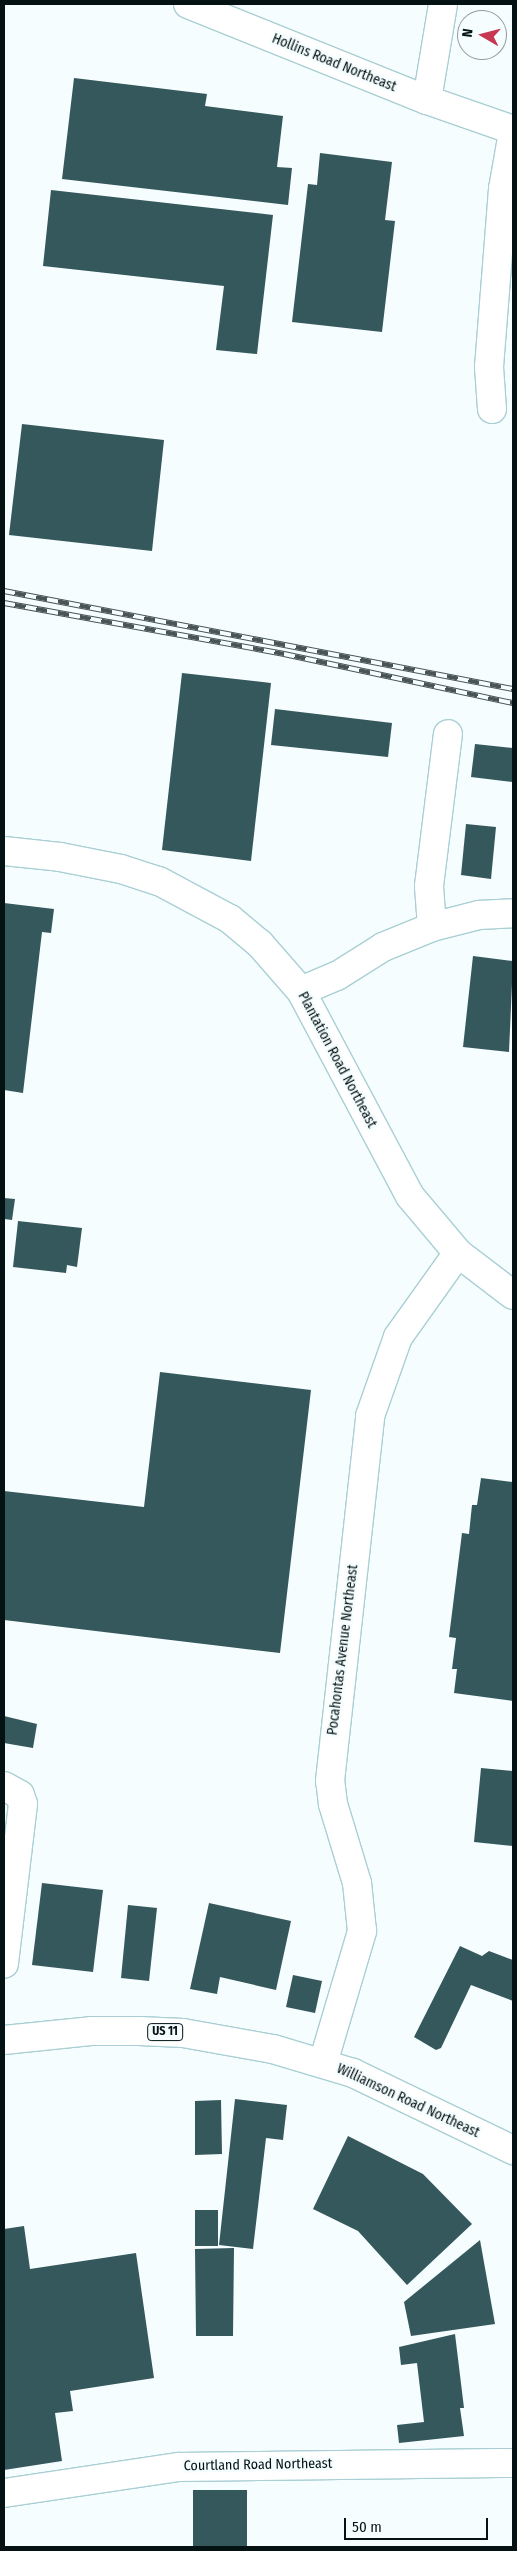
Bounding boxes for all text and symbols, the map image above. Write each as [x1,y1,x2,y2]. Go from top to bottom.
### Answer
north arrow [457,10,507,60]
text: N [459,28,477,38]
street label: Hollins Road Northeast [269,30,399,96]
street label: Plantation Road Northeast [294,989,380,1131]
street label: Pocahontas Avenue Northeast [324,1564,362,1736]
road number: US 11 [146,2022,184,2041]
street label: Williamson Road Northeast [334,2060,482,2142]
street label: Courtland Road Northeast [184,2455,332,2475]
scale bar [347,2508,491,2540]
text: 50 m [352,2518,382,2536]

